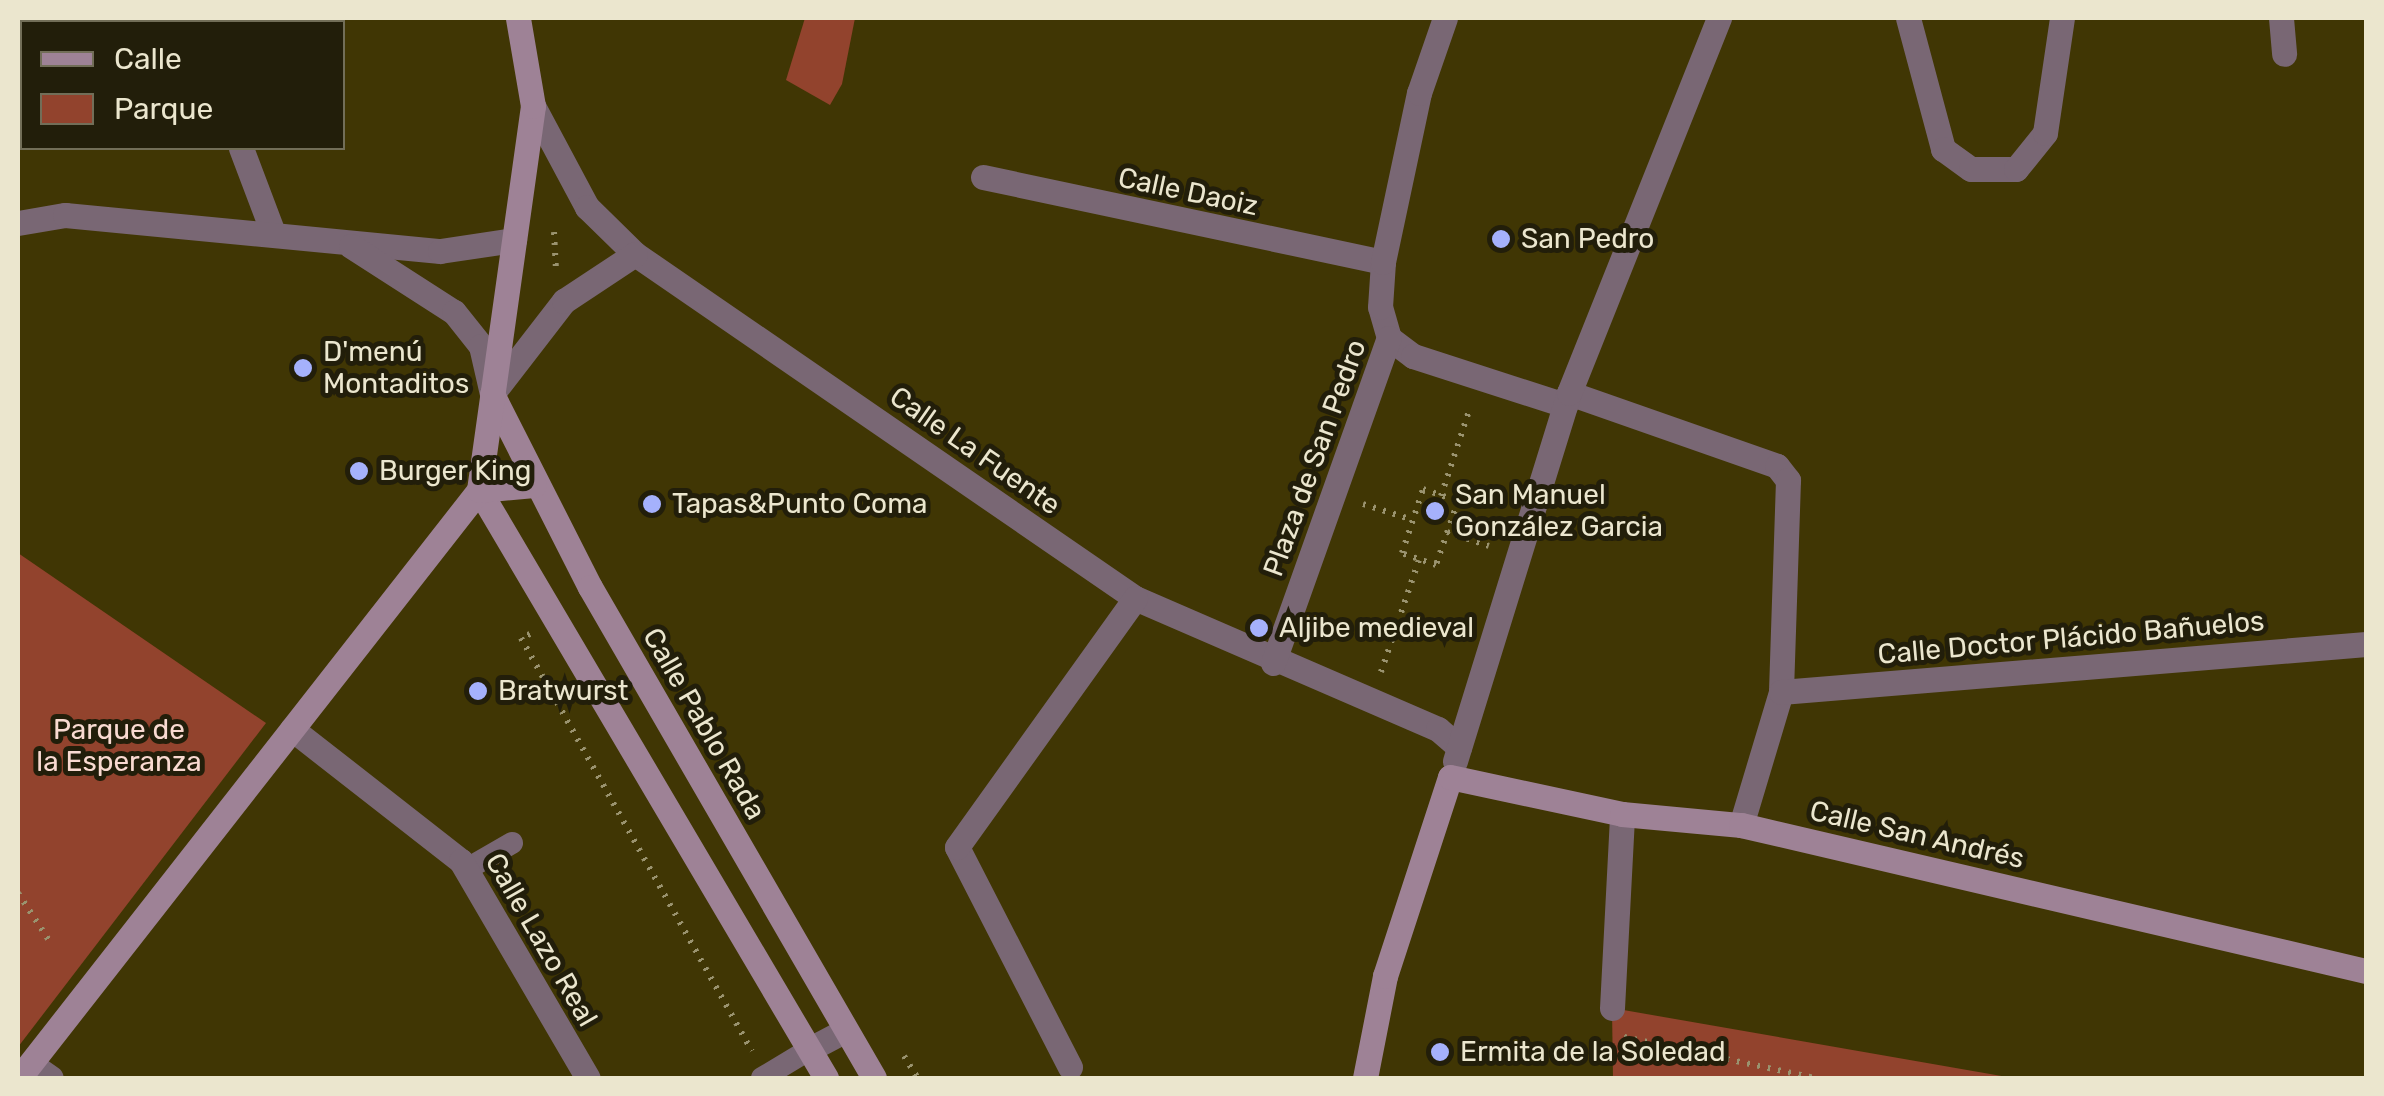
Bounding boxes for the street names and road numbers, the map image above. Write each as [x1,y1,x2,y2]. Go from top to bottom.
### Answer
street label: Calle Daoiz [1115,161,1261,223]
street label: Plaza de San Pedro [1257,335,1373,581]
street label: Calle La Fuente [883,380,1067,522]
street label: Calle Doctor Plácido Bañuelos [1876,604,2266,672]
street label: Calle Pablo Rada [636,622,772,826]
street label: Calle San Andrés [1806,794,2028,876]
street label: Calle Lazo Real [478,847,604,1033]

